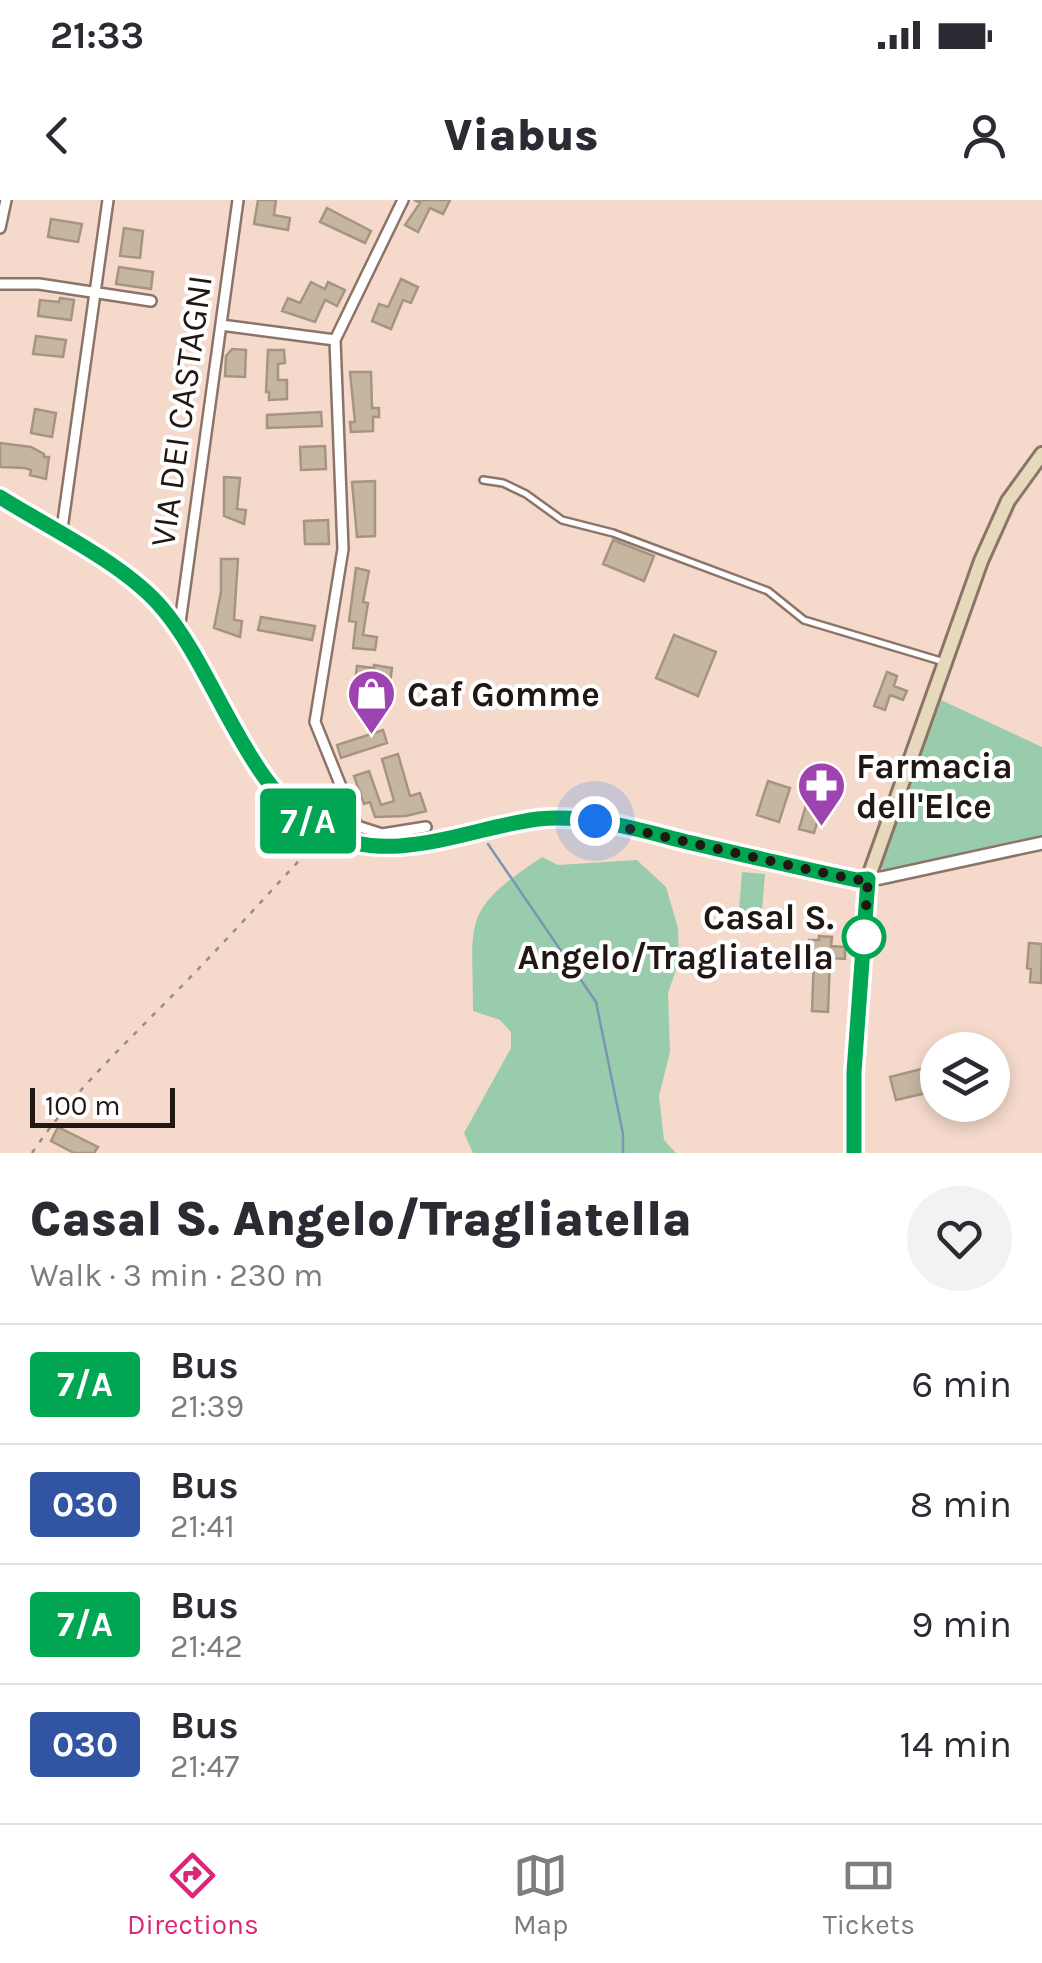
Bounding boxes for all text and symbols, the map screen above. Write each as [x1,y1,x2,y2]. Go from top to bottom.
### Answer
text: 21:33 [50,13,144,58]
icon: back [30,108,85,163]
icon: person [957,108,1012,163]
text: Viabus [444,109,598,161]
street label: VIA DEI CASTAGNI [142,273,221,550]
shop icon: Caf Gomme [346,668,398,736]
place label: Caf Gomme [407,674,600,715]
place label: Farmacia dell'Elce [856,746,1013,827]
pharmacy icon: Farmacia dell'Elce [795,760,847,828]
line badge: 7/A [250,788,366,854]
your location [570,796,620,846]
text: 7/A [280,801,336,842]
place label: Casal S. Angelo/Tragliatella [517,897,834,979]
marker: Casal S. Angelo/Tragliatella [843,916,885,958]
map controls [920,1032,1010,1122]
button: layers [920,1032,1010,1122]
scale bar [30,1083,175,1128]
text: 100 m [45,1089,120,1122]
button: heart [907,1186,1012,1291]
text: Casal S. Angelo/Tragliatella [30,1191,692,1247]
text: Walk · 3 min · 230 m [30,1257,323,1294]
text: Bus [170,1343,239,1388]
text: 6 min [911,1362,1012,1407]
text: 7/A [57,1364,113,1405]
text: 21:39 [170,1388,244,1425]
text: Bus [170,1463,239,1508]
text: 8 min [910,1482,1012,1527]
text: 030 [52,1484,118,1525]
text: 21:41 [170,1508,235,1545]
text: Bus [170,1583,239,1628]
text: 9 min [911,1602,1012,1647]
text: 7/A [57,1604,113,1645]
text: 21:42 [170,1628,243,1665]
text: Bus [170,1703,239,1748]
text: 14 min [899,1722,1012,1767]
text: 030 [52,1724,118,1765]
text: 21:47 [170,1748,239,1785]
tab: Directions [127,1848,259,1941]
tab: Map [513,1848,568,1941]
tab: Tickets [823,1848,915,1941]

